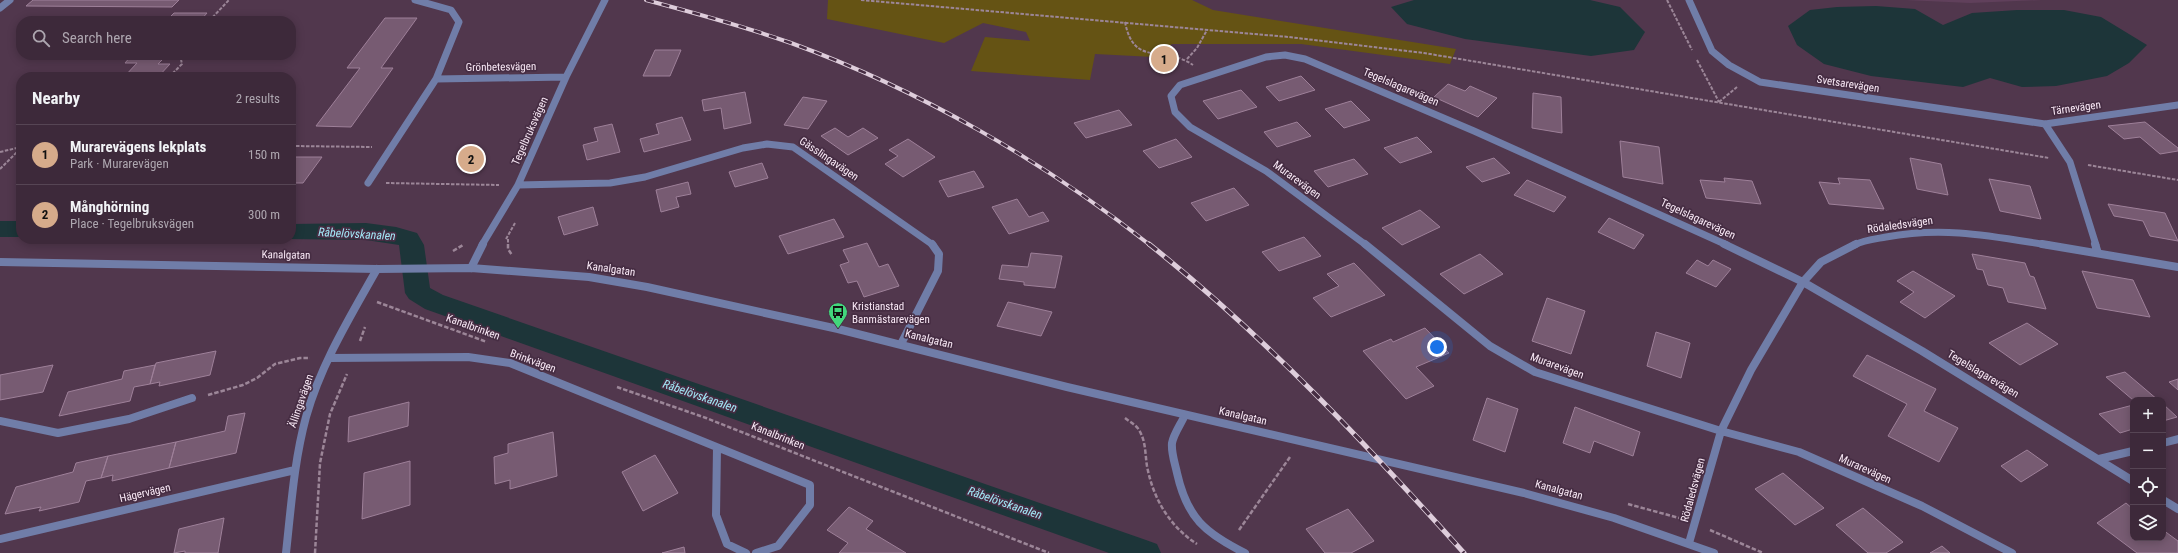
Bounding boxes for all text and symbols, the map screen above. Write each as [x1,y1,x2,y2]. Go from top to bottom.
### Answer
search box [16,16,296,60]
icon: search [30,27,52,49]
text: Search here [62,29,132,47]
pin: 1 [1151,44,1177,74]
street label: Grönbetesvägen [466,60,536,74]
street label: Tegelslagarevägen [1361,65,1441,109]
street label: Svetsarevägen [1816,73,1880,95]
text: Nearby [32,88,80,108]
text: 2 results [236,91,280,106]
street label: Tegelbruksvägen [509,95,551,167]
street label: Tärnevägen [2050,98,2102,118]
street label: Gässlingavägen [797,134,861,184]
text: Murarevägens lekplats [70,138,206,156]
pin: 2 [458,144,484,174]
text: 1 [42,147,48,162]
text: 150 m [248,147,280,162]
text: Park · Murarevägen [70,156,169,171]
street label: Murarevägen [1270,158,1324,202]
street label: Tegelslagarevägen [1658,196,1738,242]
text: Månghörning [70,198,149,216]
text: 2 [42,207,48,222]
text: 300 m [248,207,280,222]
street label: Rödaledsvägen [1866,214,1934,236]
text: Place · Tegelbruksvägen [70,216,194,231]
water label: Råbelövskanalen [318,225,396,243]
street label: Kanalgatan [261,248,311,262]
street label: Kanalgatan [586,259,636,279]
place label: Kristianstad Banmästarevägen [852,300,930,326]
bus stop icon: Kristianstad Banmästarevägen [827,301,849,329]
street label: Kanalbrinken [444,311,502,343]
street label: Kanalgatan [904,327,954,351]
your location [1427,337,1447,357]
street label: Brinkvägen [508,347,558,375]
street label: Tegelslagarevägen [1945,348,2021,400]
street label: Murarevägen [1528,350,1586,382]
street label: Ällingavägen [286,373,316,429]
water label: Råbelövskanalen [661,377,739,415]
map controls [2130,397,2166,541]
button: + [2130,397,2166,433]
street label: Kanalgatan [1218,404,1268,428]
street label: Kanalbrinken [749,419,807,453]
button: − [2130,433,2166,469]
street label: Murarevägen [1837,452,1893,486]
street label: Rödaledsvägen [1678,456,1708,524]
button: locate [2130,469,2166,505]
street label: Kanalgatan [1534,477,1584,503]
street label: Hägervägen [118,481,172,505]
water label: Råbelövskanalen [966,484,1044,522]
button: layers [2130,505,2166,541]

